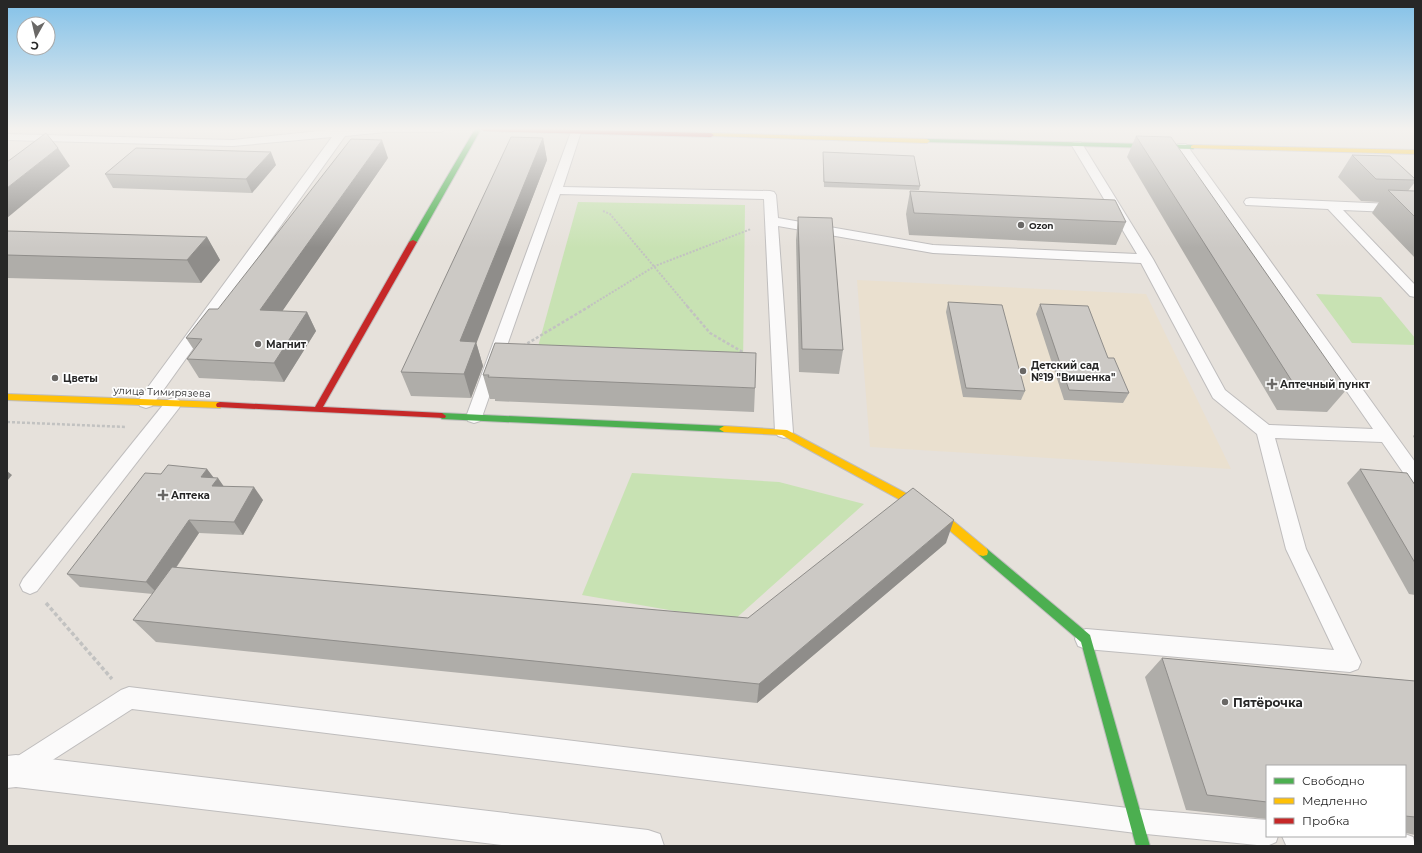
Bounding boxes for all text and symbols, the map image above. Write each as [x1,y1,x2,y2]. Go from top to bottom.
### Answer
north arrow [16,16,56,56]
text: С [30,38,40,53]
marker: Ozon [1016,220,1026,230]
place label: Ozon [1029,220,1054,231]
place label: Магнит [266,338,307,351]
marker: Магнит [253,339,263,349]
place label: Детский сад №19 "Вишенка" [1031,359,1115,384]
marker: Детский сад №19 "Вишенка" [1018,366,1028,376]
place label: Цветы [63,372,98,385]
marker: Цветы [50,373,60,383]
place label: Аптечный пункт [1280,378,1371,391]
marker: Аптечный пункт [1267,379,1277,389]
street label: улица Тимирязева [112,384,211,400]
place label: Аптека [171,489,210,502]
marker: Аптека [158,490,168,500]
place label: Пятёрочка [1233,695,1303,710]
marker: Пятёрочка [1220,697,1230,707]
legend [1266,765,1406,837]
text: Свободно [1302,773,1365,788]
text: Медленно [1302,793,1368,808]
text: Пробка [1302,813,1350,828]

